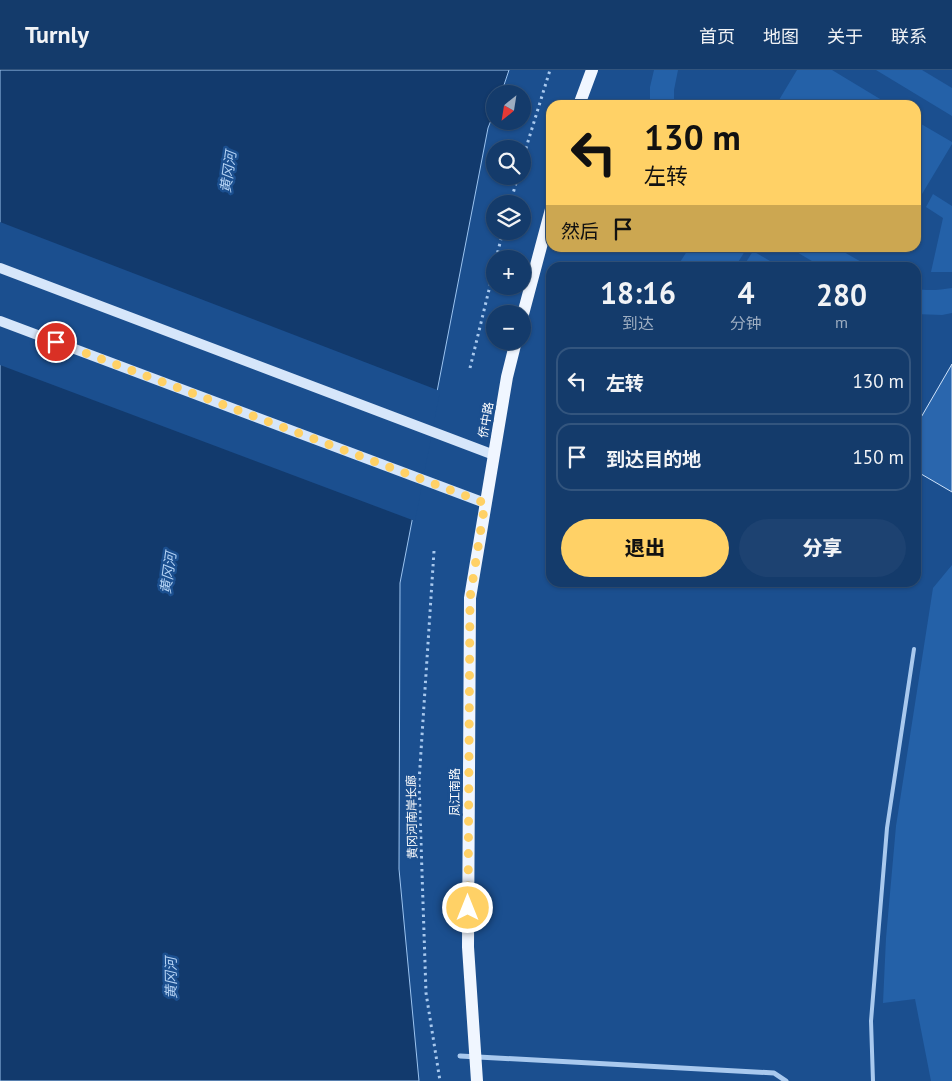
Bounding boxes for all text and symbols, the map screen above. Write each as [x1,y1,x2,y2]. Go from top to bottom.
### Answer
text: Turnly [25,19,89,50]
text: 首页 [699,25,735,48]
text: 地图 [763,25,799,48]
text: 关于 [827,25,863,48]
text: 联系 [891,25,927,48]
north arrow [486,85,531,130]
map controls [486,85,531,350]
text: 130 m [644,114,741,160]
icon: left [561,120,626,185]
button: search [486,140,531,185]
water label: 黄冈河 [216,147,240,194]
text: 左转 [644,162,688,190]
button: layers [486,195,531,240]
icon: arrive [609,215,637,243]
text: 然后 [561,219,599,243]
button: + [486,250,531,295]
text: 18:16 [600,273,676,312]
text: 4 [738,273,755,312]
text: 280 [816,275,867,314]
button: − [486,305,531,350]
text: m [835,312,848,332]
text: 到达 [622,313,654,333]
text: 分钟 [730,313,762,333]
pin [35,321,77,363]
icon: arrive [42,328,70,356]
icon: left [563,367,591,395]
text: 130 m [852,369,904,393]
text: 左转 [606,371,644,395]
street label: 侨中路 [475,401,496,439]
icon: arrive [563,443,591,471]
text: 150 m [852,445,904,469]
text: 到达目的地 [606,447,701,471]
button: 退出 [561,519,729,577]
button: 分享 [739,519,906,577]
water label: 黄冈河 [156,548,180,595]
street label: 凤江南路 [447,768,462,816]
street label: 黄冈河南岸长廊 [403,775,420,859]
position arrow [441,881,493,933]
water label: 黄冈河 [162,954,180,999]

